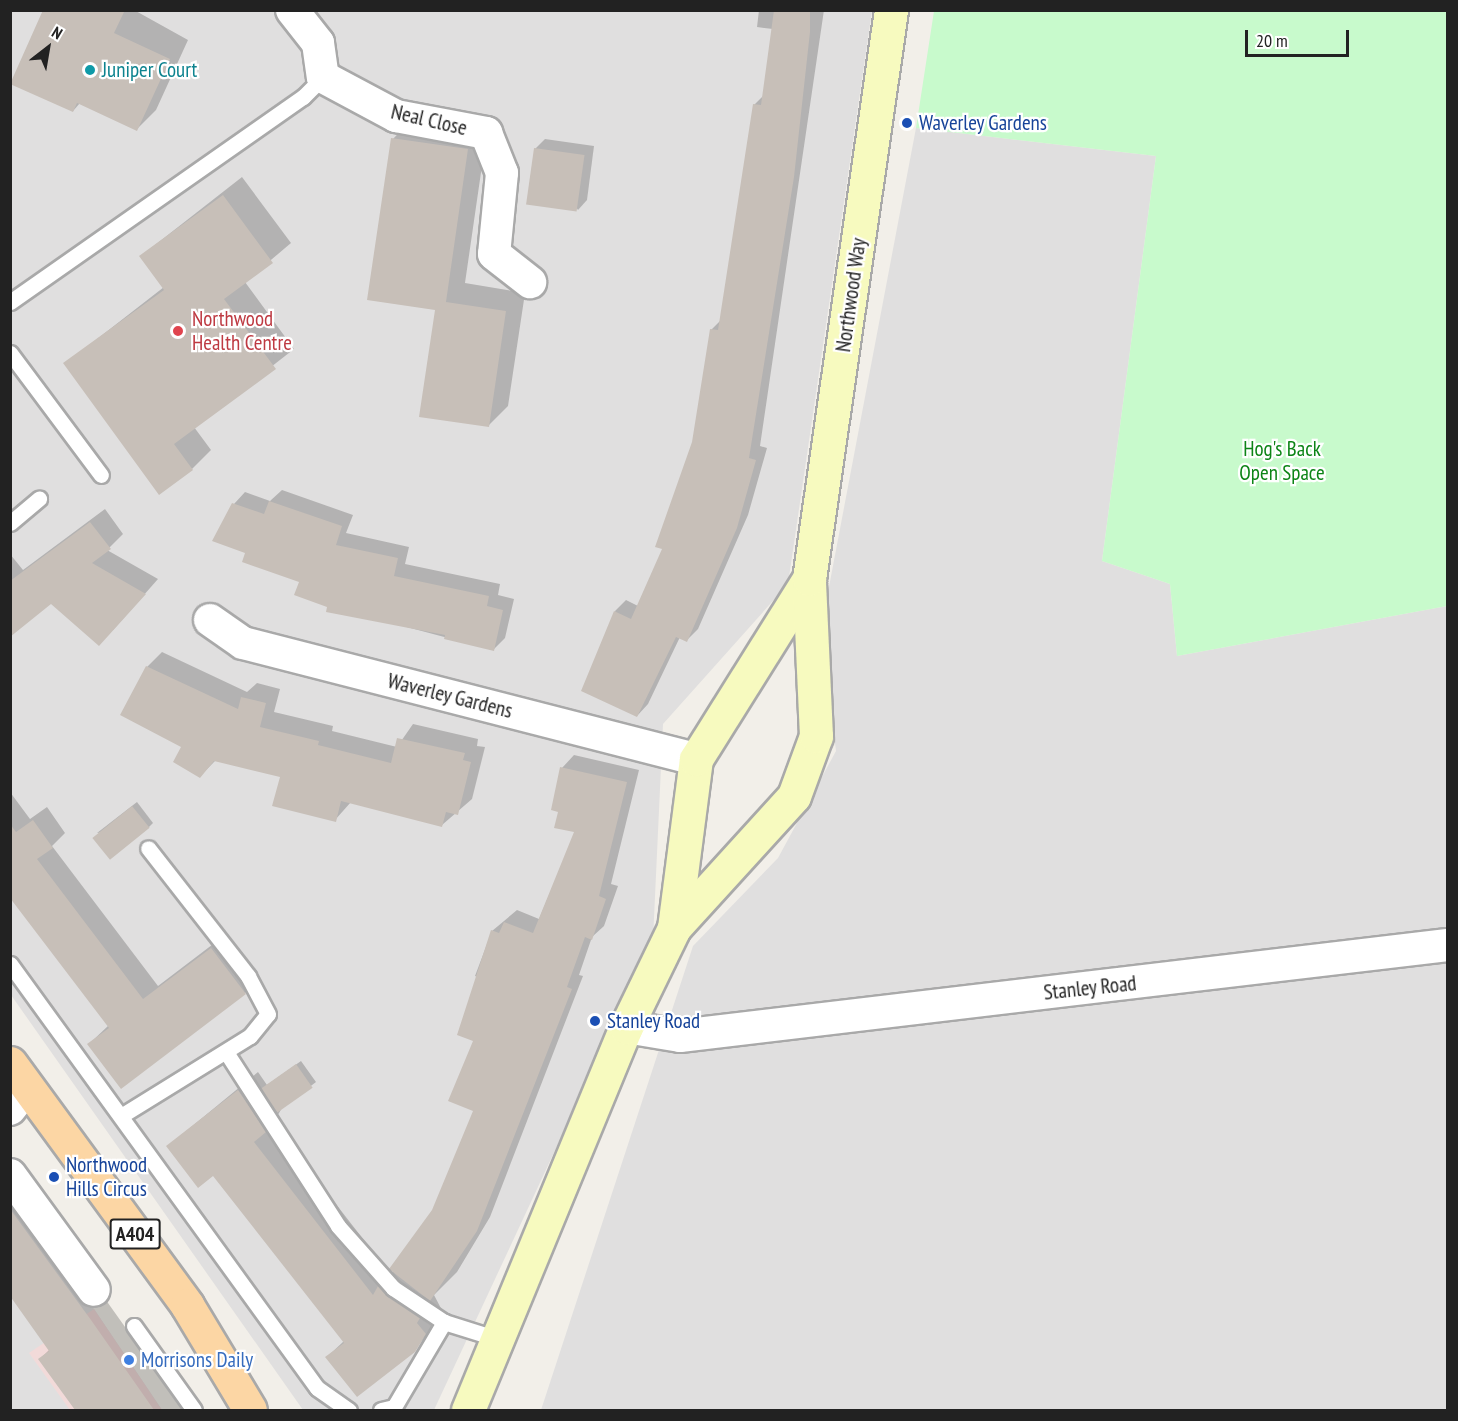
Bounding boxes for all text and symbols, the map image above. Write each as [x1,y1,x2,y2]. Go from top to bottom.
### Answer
north arrow [18,18,78,78]
scale bar [1248,18,1352,56]
text: N [48,22,66,43]
text: 20 m [1256,29,1288,52]
place label: Juniper Court [102,57,197,83]
marker: Juniper Court [83,63,97,77]
street label: Neal Close [389,99,469,141]
place label: Waverley Gardens [919,110,1047,136]
marker: Waverley Gardens [900,116,914,130]
street label: Northwood Way [831,236,871,354]
place label: Northwood Health Centre [192,306,292,356]
marker: Northwood Health Centre [169,322,187,340]
park label: Hog's Back Open Space [1239,436,1325,486]
street label: Waverley Gardens [385,668,515,724]
street label: Stanley Road [1042,971,1138,1005]
place label: Stanley Road [607,1008,701,1034]
marker: Stanley Road [588,1014,602,1028]
place label: Northwood Hills Circus [66,1152,147,1202]
marker: Northwood Hills Circus [47,1170,61,1184]
road number: A404 [110,1217,160,1251]
place label: Morrisons Daily [141,1347,253,1373]
marker: Morrisons Daily [122,1353,136,1367]

